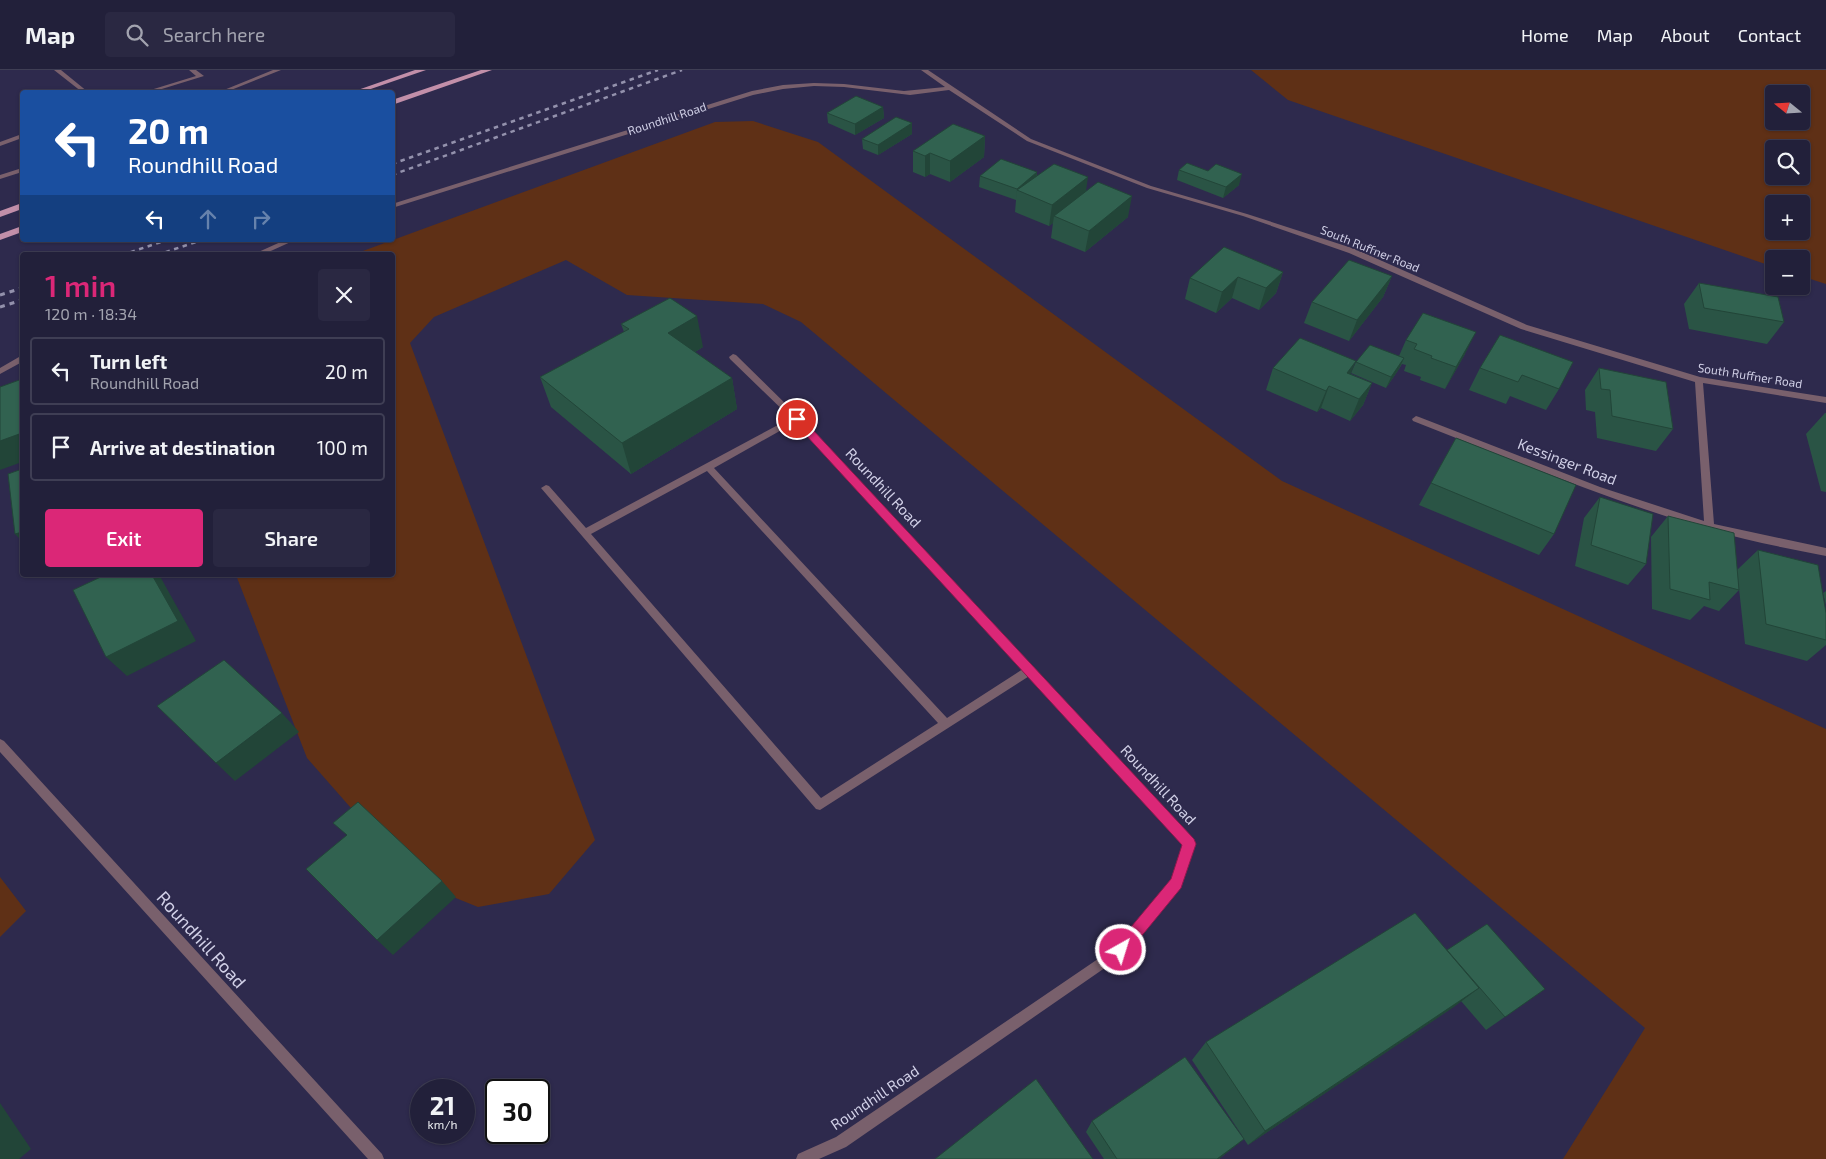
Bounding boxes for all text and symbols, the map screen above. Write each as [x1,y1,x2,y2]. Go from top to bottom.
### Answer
search box [105,12,455,57]
text: Map [25,20,75,49]
icon: search [123,21,151,49]
text: Search here [163,23,265,46]
text: Home [1521,24,1569,46]
text: Map [1597,24,1633,46]
text: About [1661,24,1710,46]
text: Contact [1738,24,1801,46]
north arrow [1765,85,1810,130]
map controls [1765,85,1810,295]
street label: Roundhill Road [626,99,708,137]
text: 20 m [128,109,209,151]
icon: left [45,110,110,175]
button: search [1765,140,1810,185]
text: Roundhill Road [128,151,278,177]
button: + [1765,195,1810,240]
icon: left [141,205,169,233]
icon: ahead [194,205,222,233]
icon: right [247,205,275,233]
street label: South Ruffner Road [1319,222,1422,274]
button: − [1765,250,1810,295]
text: 1 min [45,267,116,303]
button: close [318,269,370,321]
text: 120 m · 18:34 [45,304,137,323]
text: Turn left [90,350,167,373]
icon: left [47,357,75,385]
text: 20 m [325,360,368,383]
street label: South Ruffner Road [1697,360,1803,390]
text: Roundhill Road [90,373,199,392]
pin [776,398,818,440]
icon: arrive [783,405,811,433]
icon: arrive [47,433,75,461]
street label: Kessinger Road [1515,434,1619,488]
text: Arrive at destination [90,436,275,459]
text: 100 m [317,436,368,459]
street label: Roundhill Road [842,444,925,531]
button: Exit [45,509,203,567]
button: Share [213,509,370,567]
street label: Roundhill Road [1117,741,1200,828]
street label: Roundhill Road [152,886,251,992]
position arrow [1094,923,1146,975]
street label: Roundhill Road [827,1061,922,1133]
speed limit sign: 30 [485,1079,550,1144]
text: 21 [430,1090,455,1120]
text: km/h [428,1117,457,1131]

